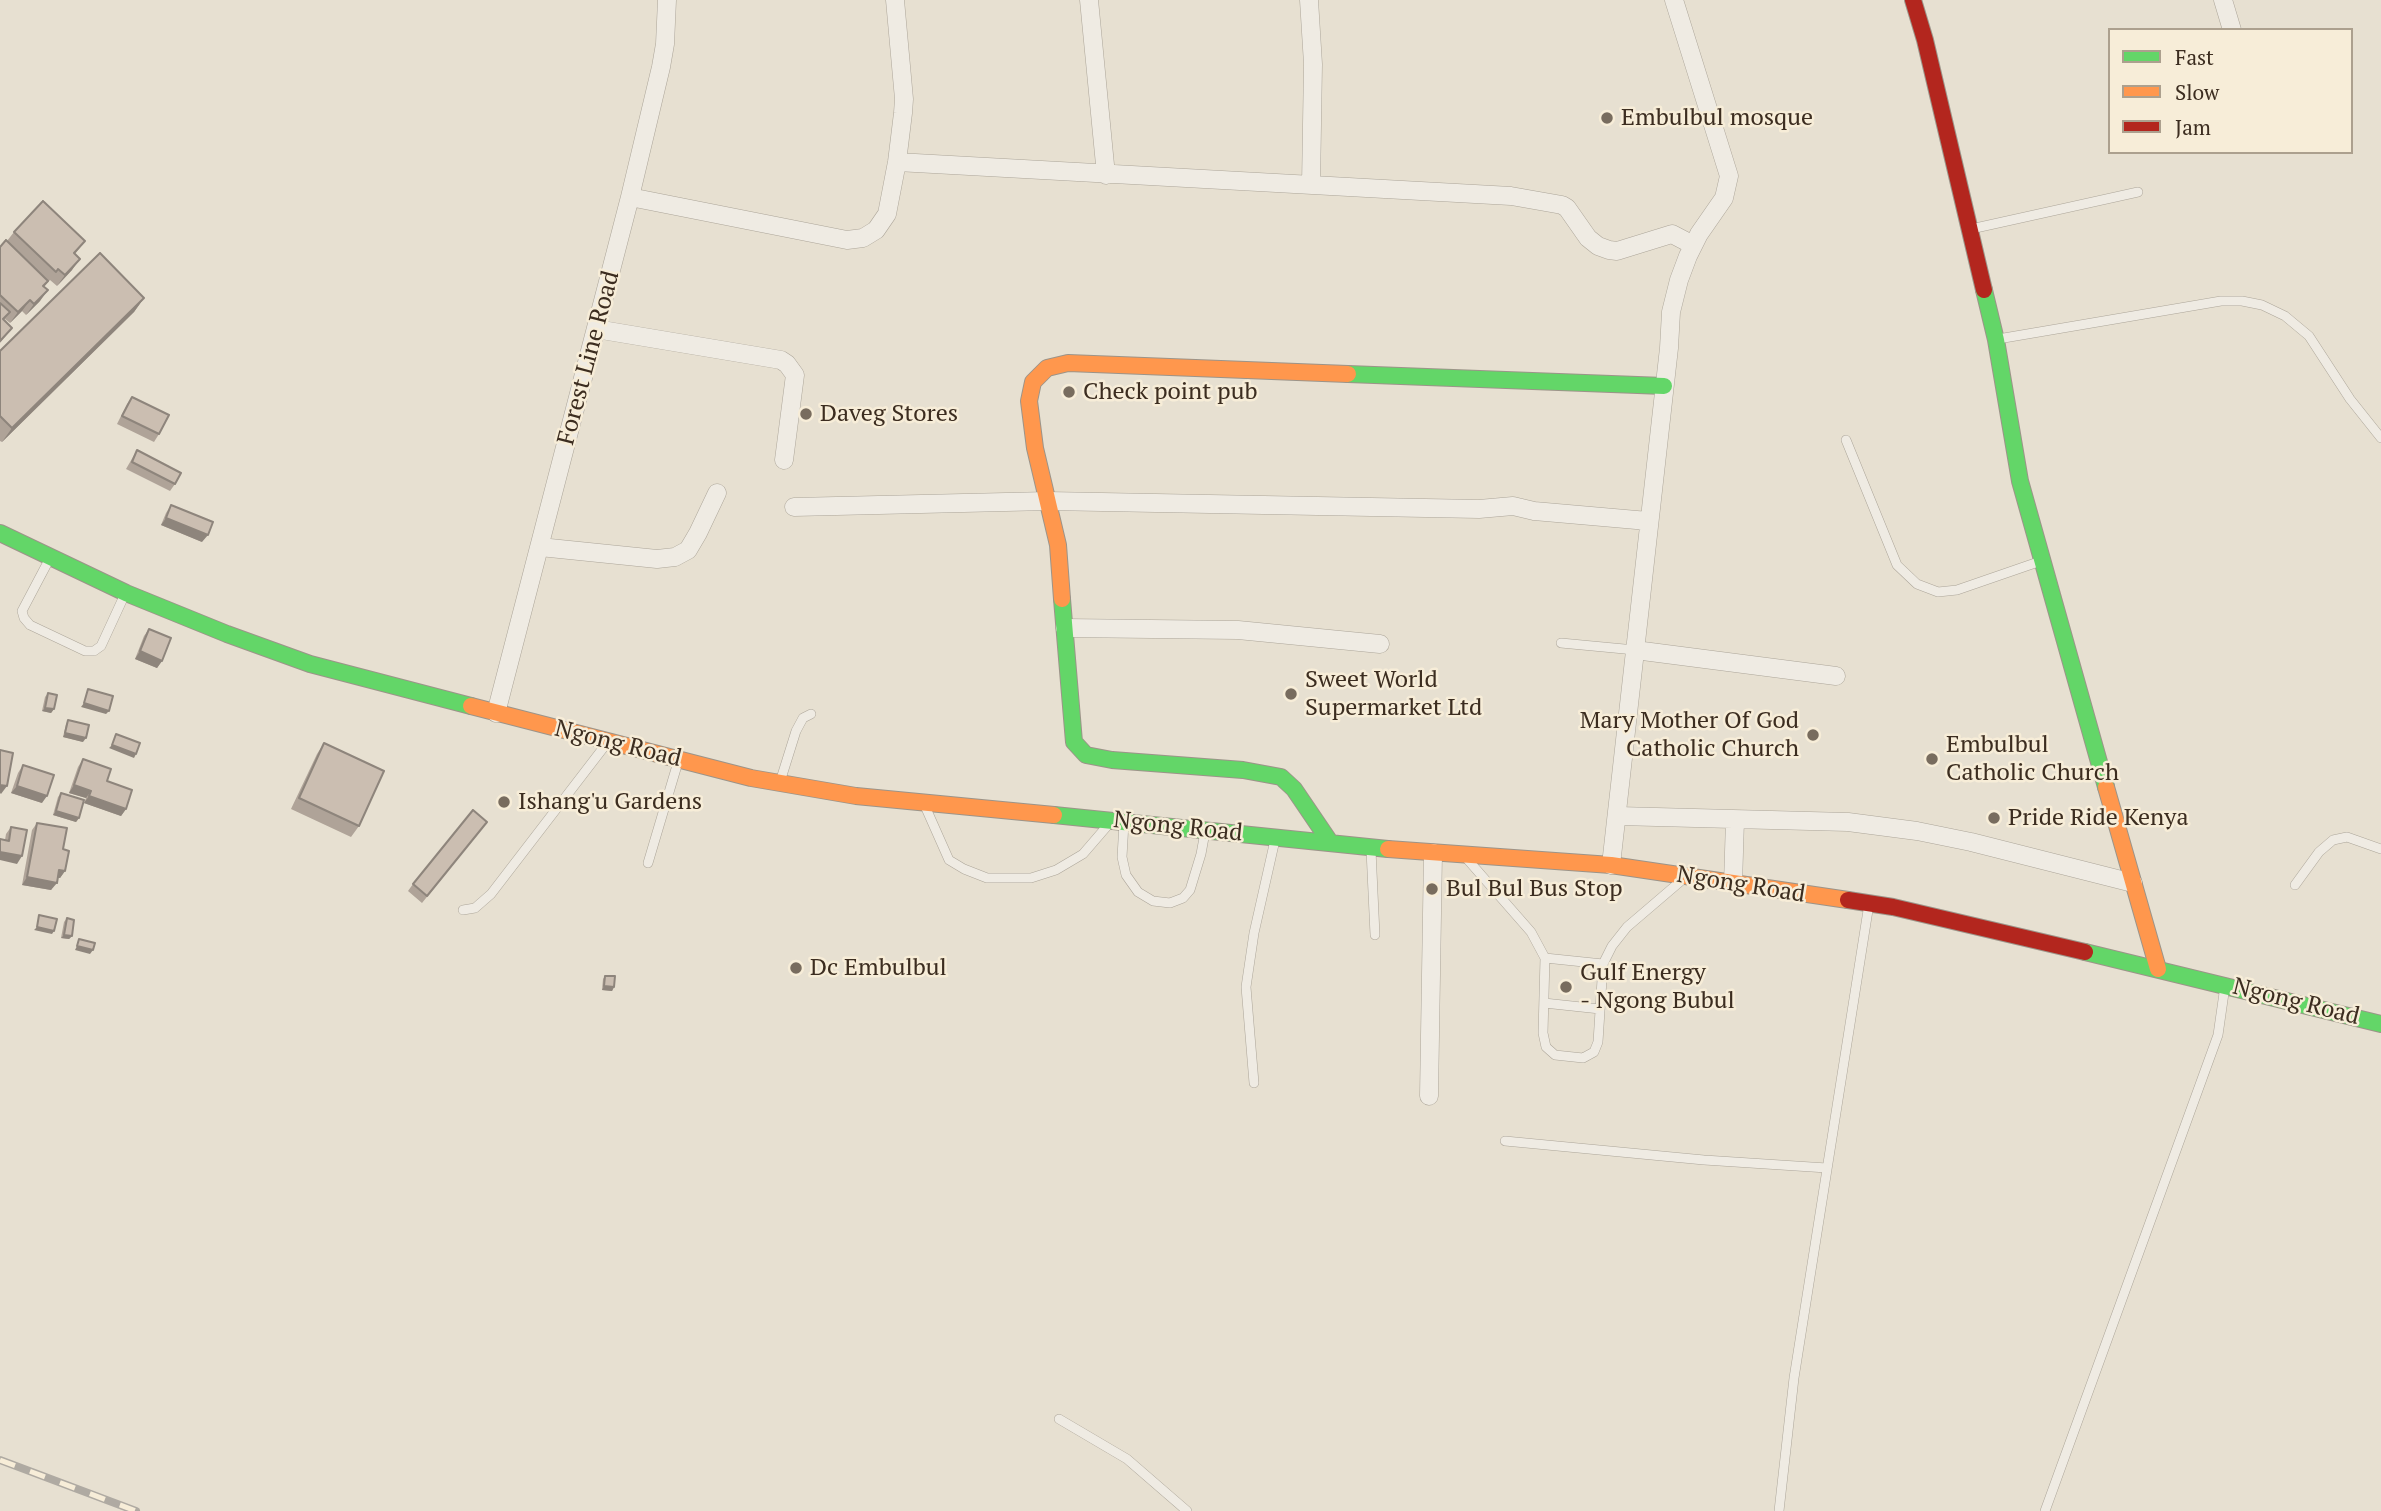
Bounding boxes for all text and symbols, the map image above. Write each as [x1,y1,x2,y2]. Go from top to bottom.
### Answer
legend [2108,28,2353,154]
text: Fast [2175,43,2214,71]
text: Slow [2175,78,2219,106]
place label: Embulbul mosque [1621,104,1813,132]
marker: Embulbul mosque [1599,110,1615,126]
text: Jam [2175,113,2211,141]
street label: Forest Line Road [552,268,626,448]
place label: Check point pub [1083,378,1258,406]
marker: Check point pub [1061,384,1077,400]
place label: Daveg Stores [820,400,958,428]
marker: Daveg Stores [798,406,814,422]
place label: Sweet World Supermarket Ltd [1305,666,1482,722]
marker: Sweet World Supermarket Ltd [1283,686,1299,702]
place label: Mary Mother Of God Catholic Church [1580,707,1799,763]
street label: Ngong Road [552,714,684,774]
marker: Mary Mother Of God Catholic Church [1805,727,1821,743]
place label: Embulbul Catholic Church [1946,731,2119,787]
marker: Embulbul Catholic Church [1924,751,1940,767]
place label: Ishang'u Gardens [518,788,702,816]
marker: Ishang'u Gardens [496,794,512,810]
place label: Pride Ride Kenya [2008,804,2189,832]
street label: Ngong Road [1112,806,1244,848]
marker: Pride Ride Kenya [1986,810,2002,826]
street label: Ngong Road [1675,861,1807,909]
place label: Bul Bul Bus Stop [1446,875,1623,903]
marker: Bul Bul Bus Stop [1424,881,1440,897]
place label: Dc Embulbul [810,954,947,982]
place label: Gulf Energy - Ngong Bubul [1580,959,1735,1015]
marker: Dc Embulbul [788,960,804,976]
street label: Ngong Road [2230,972,2362,1032]
marker: Gulf Energy - Ngong Bubul [1558,979,1574,995]

